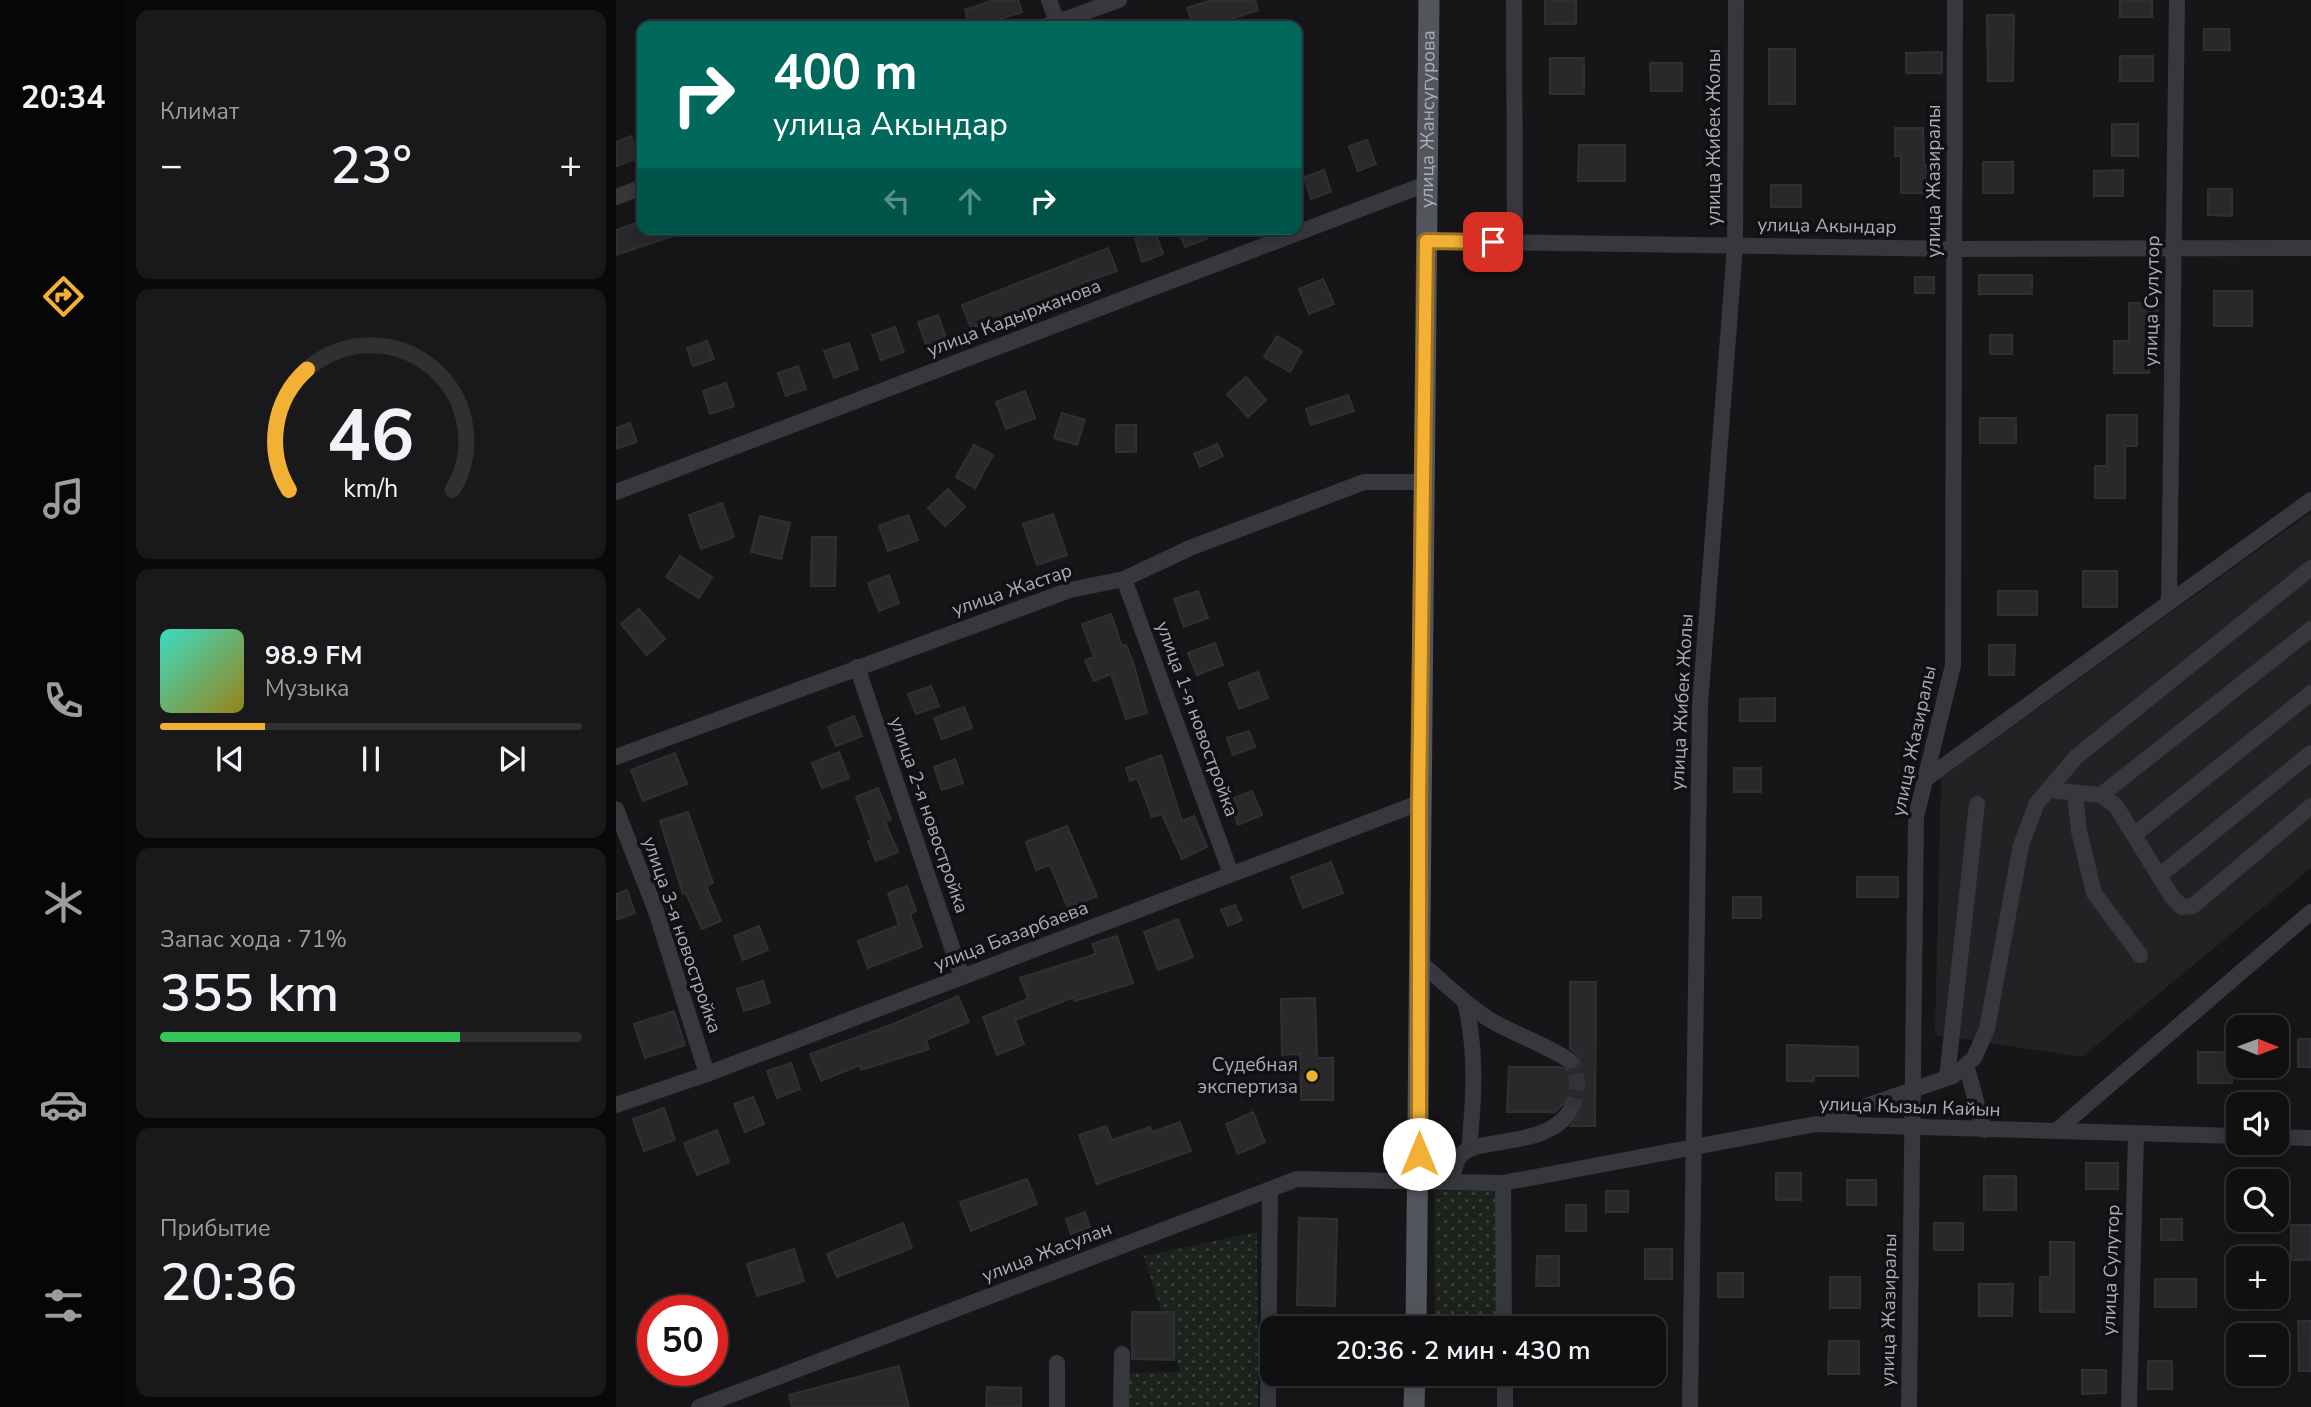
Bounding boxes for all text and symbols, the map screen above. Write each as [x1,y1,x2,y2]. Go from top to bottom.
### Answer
street label: улица Жансугурова [1414,30,1442,208]
text: 400 m [773,39,917,106]
icon: right [658,49,749,140]
street label: улица Жибек Жолы [1701,49,1727,225]
text: 20:34 [21,76,105,119]
text: Климат [160,96,239,127]
text: улица Акындар [773,103,1008,146]
street label: улица Жазиралы [1921,104,1947,258]
text: 23° [330,130,412,201]
text: − [160,140,183,191]
text: + [559,140,582,191]
icon: left [878,182,916,220]
icon: ahead [951,182,989,220]
icon: right [1024,182,1062,220]
pin [1463,212,1523,272]
street label: улица Акындар [1757,212,1897,240]
icon: arrive [1474,223,1512,261]
street label: улица Сулутор [2138,235,2166,367]
icon: directions [39,272,88,321]
street label: улица Кадыржанова [923,273,1105,363]
text: 46 [327,387,415,487]
text: km/h [343,472,399,506]
icon: music [39,474,88,523]
street label: улица Жастар [948,557,1076,623]
street label: улица Жибек Жолы [1664,613,1700,791]
street label: улица 1-я новостройка [1150,618,1244,820]
text: 98.9 FM [265,638,362,673]
street label: улица Жазиралы [1885,663,1943,819]
text: Музыка [265,673,349,704]
icon: phone [39,676,88,725]
street label: улица 2-я новостройка [883,713,975,917]
icon: previous [211,740,249,778]
icon: pause [352,740,390,778]
icon: next [493,740,531,778]
street label: улица 3-я новостройка [636,833,728,1037]
icon: climate [39,878,88,927]
street label: улица Базарбаева [930,895,1092,977]
text: Запас хода · 71% [160,924,347,955]
text: 355 km [160,958,339,1029]
north arrow [2226,1015,2289,1078]
map controls [2226,1015,2289,1386]
place label: Судебная экспертиза [1198,1052,1298,1100]
marker: Судебная экспертиза [1304,1068,1320,1084]
icon: car [39,1080,88,1129]
street label: улица Кызыл Кайын [1819,1091,2001,1123]
button: sound [2226,1092,2289,1155]
position arrow [1382,1117,1456,1191]
button: search [2226,1169,2289,1232]
street label: улица Сулутор [2096,1204,2126,1336]
text: Прибытие [160,1213,270,1244]
street label: улица Жасулан [978,1215,1116,1289]
street label: улица Жазиралы [1875,1233,1903,1387]
button: + [2226,1246,2289,1309]
text: 20:36 [160,1247,297,1318]
icon: filters [39,1281,88,1330]
speed limit sign: 50 [637,1295,728,1386]
button: − [2226,1323,2289,1386]
text: 20:36 · 2 мин · 430 m [1335,1333,1591,1368]

